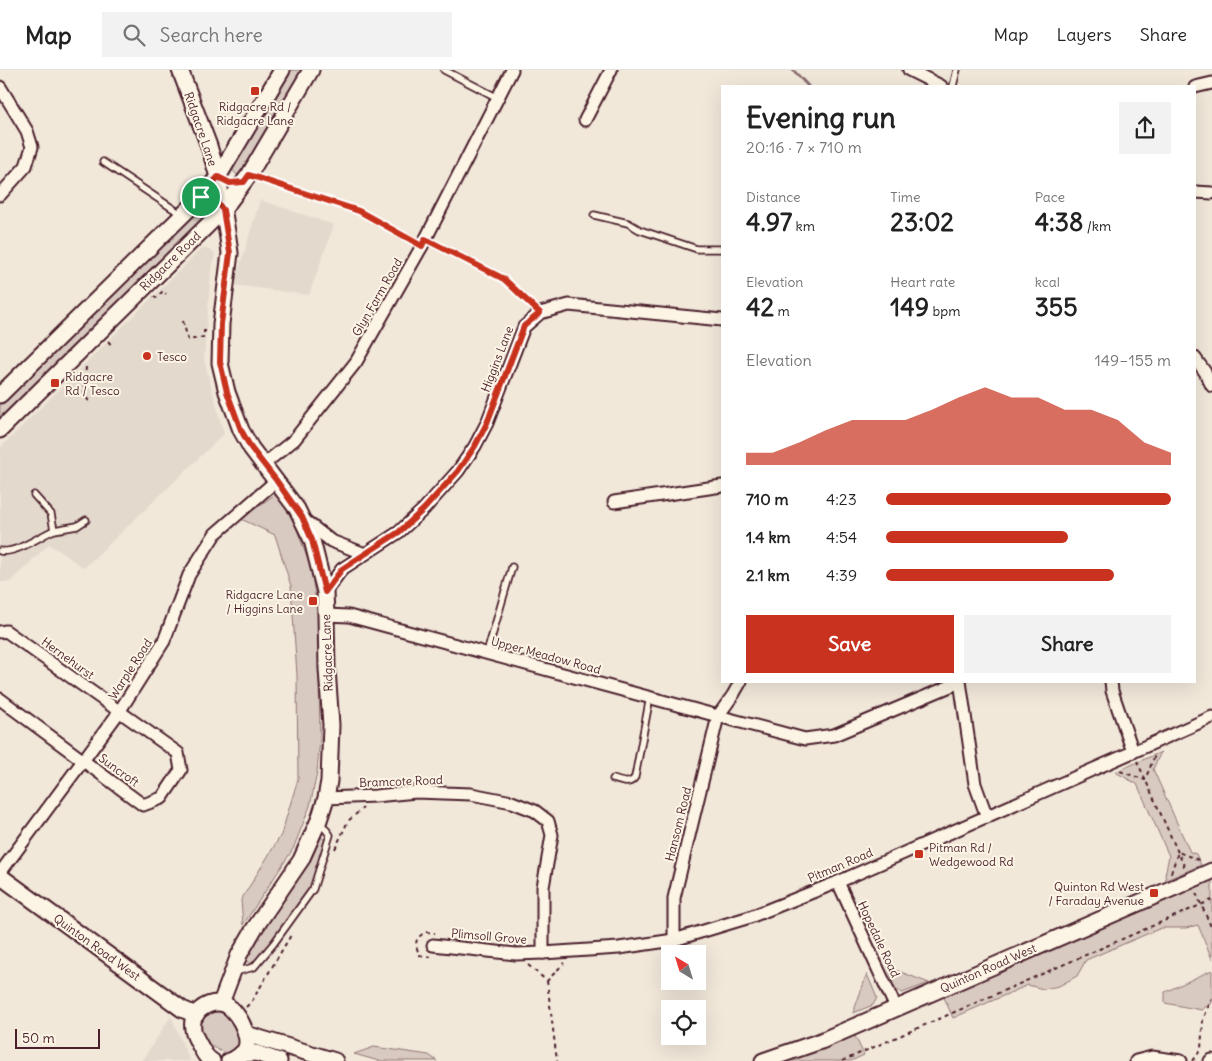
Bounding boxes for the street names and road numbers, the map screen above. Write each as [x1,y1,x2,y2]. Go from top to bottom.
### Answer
street label: Ridgacre Lane [181,90,221,168]
street label: Ridgacre Road [136,228,204,294]
street label: Glyn Farm Road [349,255,405,339]
street label: Higgins Lane [478,324,516,394]
street label: Ridgacre Lane [318,614,336,692]
street label: Upper Meadow Road [489,633,603,677]
street label: Hernehurst [39,634,97,682]
street label: Warple Road [105,636,155,702]
street label: Suncroft [96,750,142,790]
street label: Bramcote Road [359,772,443,790]
street label: Hansom Road [662,785,694,863]
street label: Pitman Road [805,845,875,885]
street label: Hopedale Road [855,898,903,980]
street label: Quinton Road West [51,910,143,984]
street label: Plimsoll Grove [450,925,528,947]
street label: Quinton Road West [938,940,1038,996]

